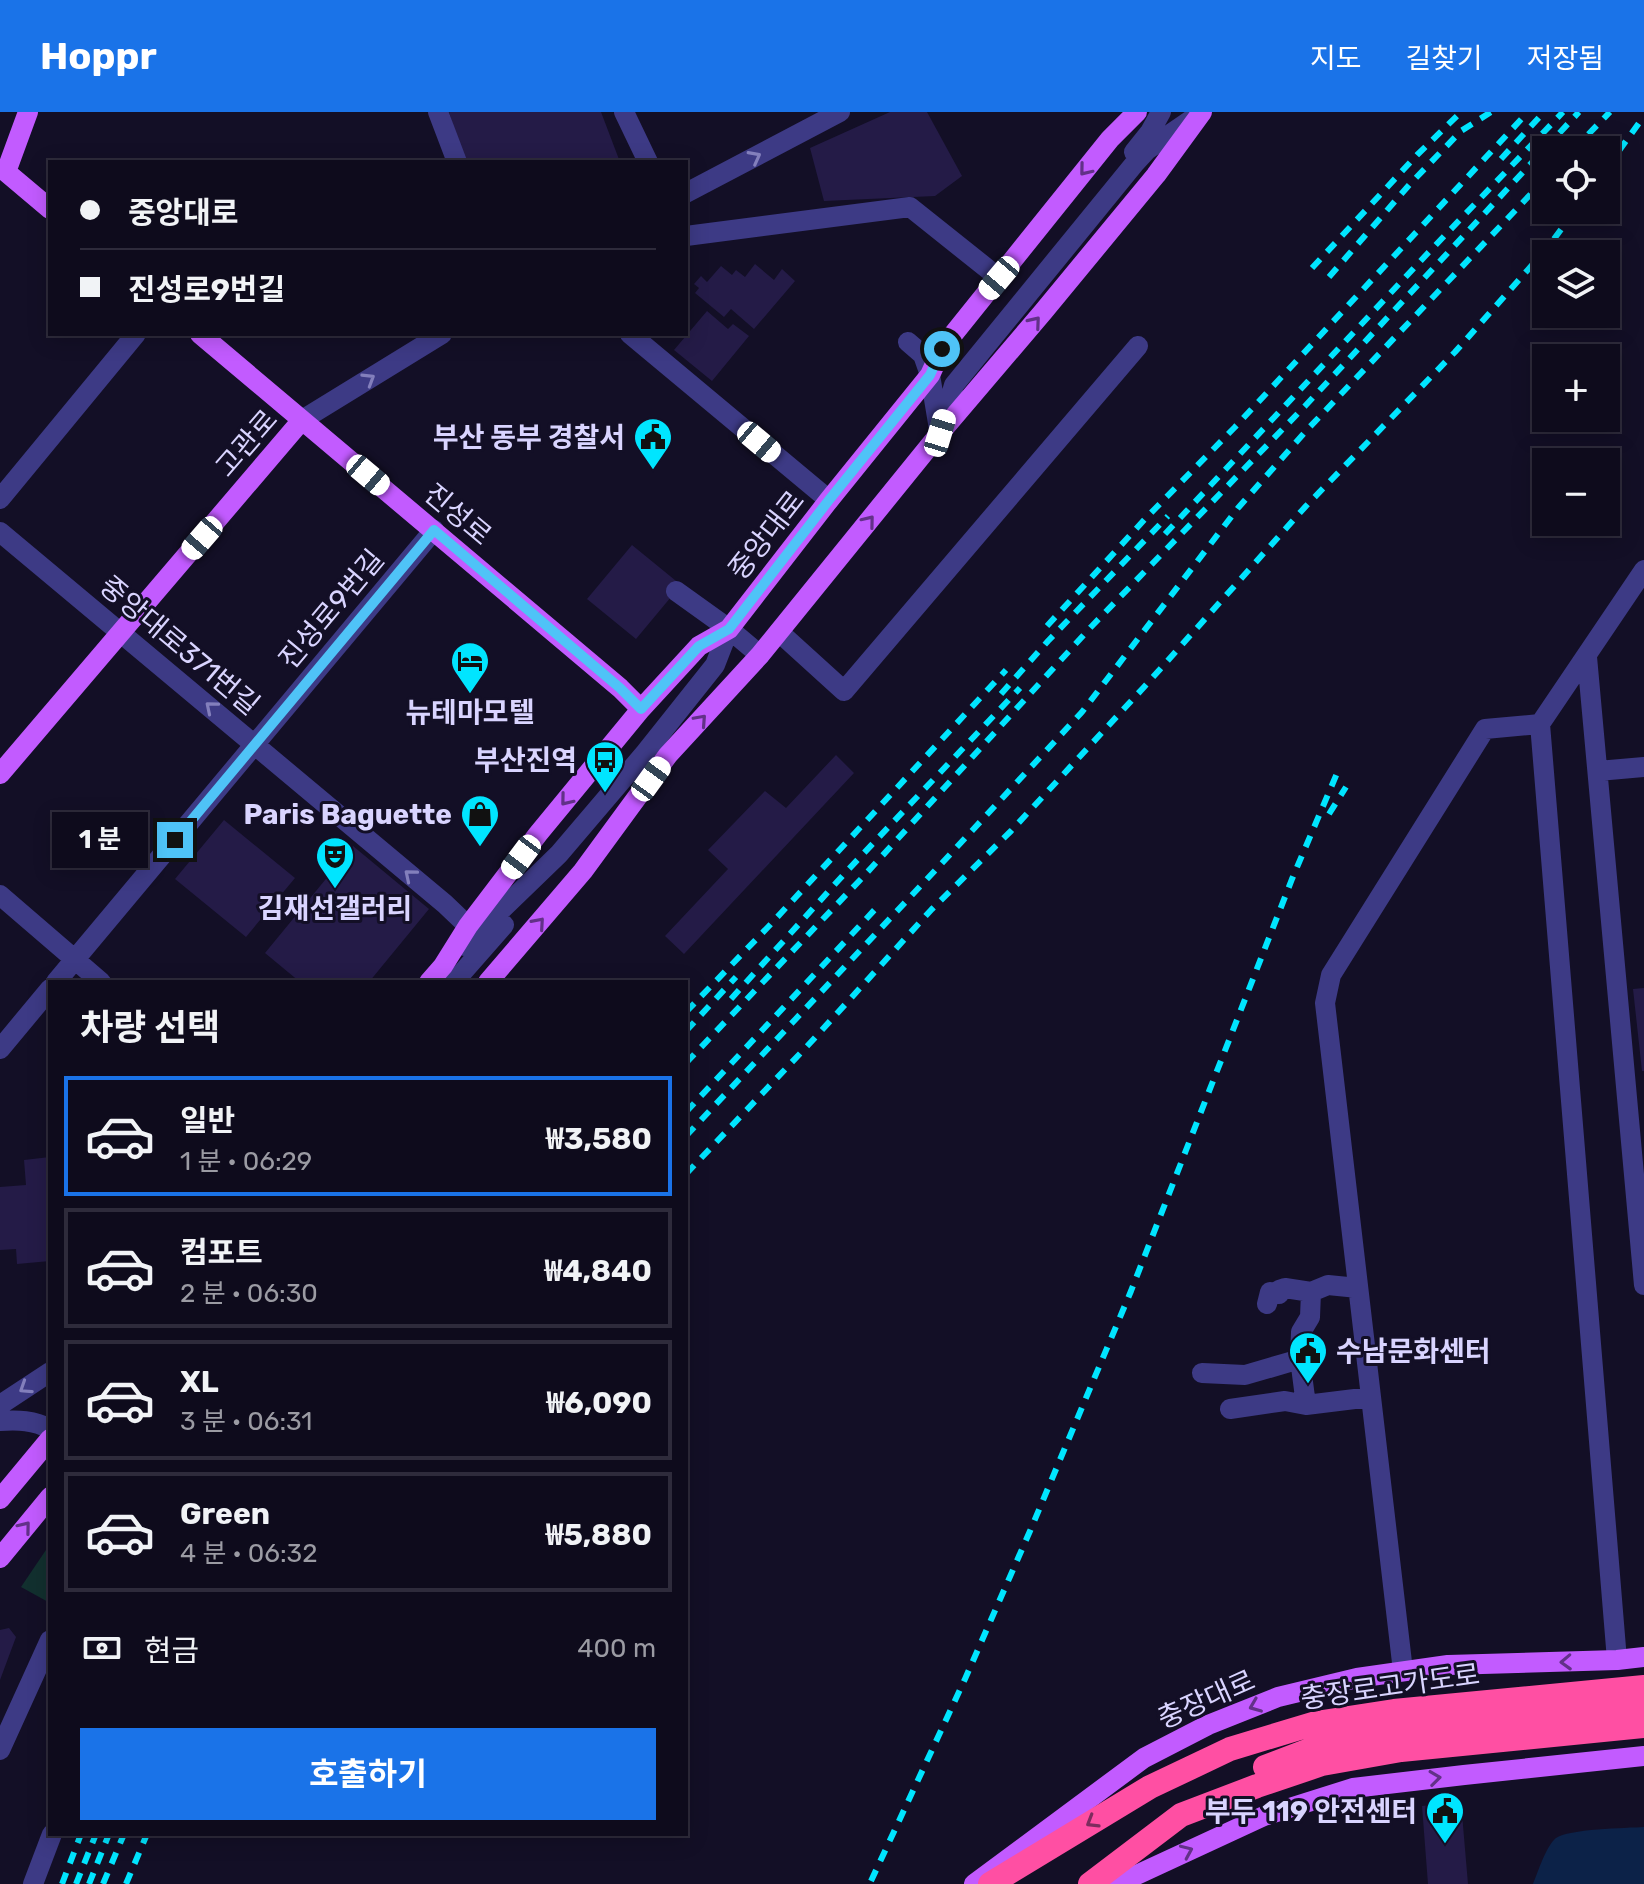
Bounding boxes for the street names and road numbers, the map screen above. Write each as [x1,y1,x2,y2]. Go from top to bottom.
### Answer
street label: 고관로 [209,403,284,483]
street label: 진성로 [417,477,498,552]
street label: 중앙대로 [722,485,811,586]
street label: 진성로9번길 [272,543,391,676]
street label: 중앙대로371번길 [93,569,266,722]
street label: 충장로고가도로 [1298,1658,1482,1715]
street label: 충장대로 [1152,1663,1260,1735]

